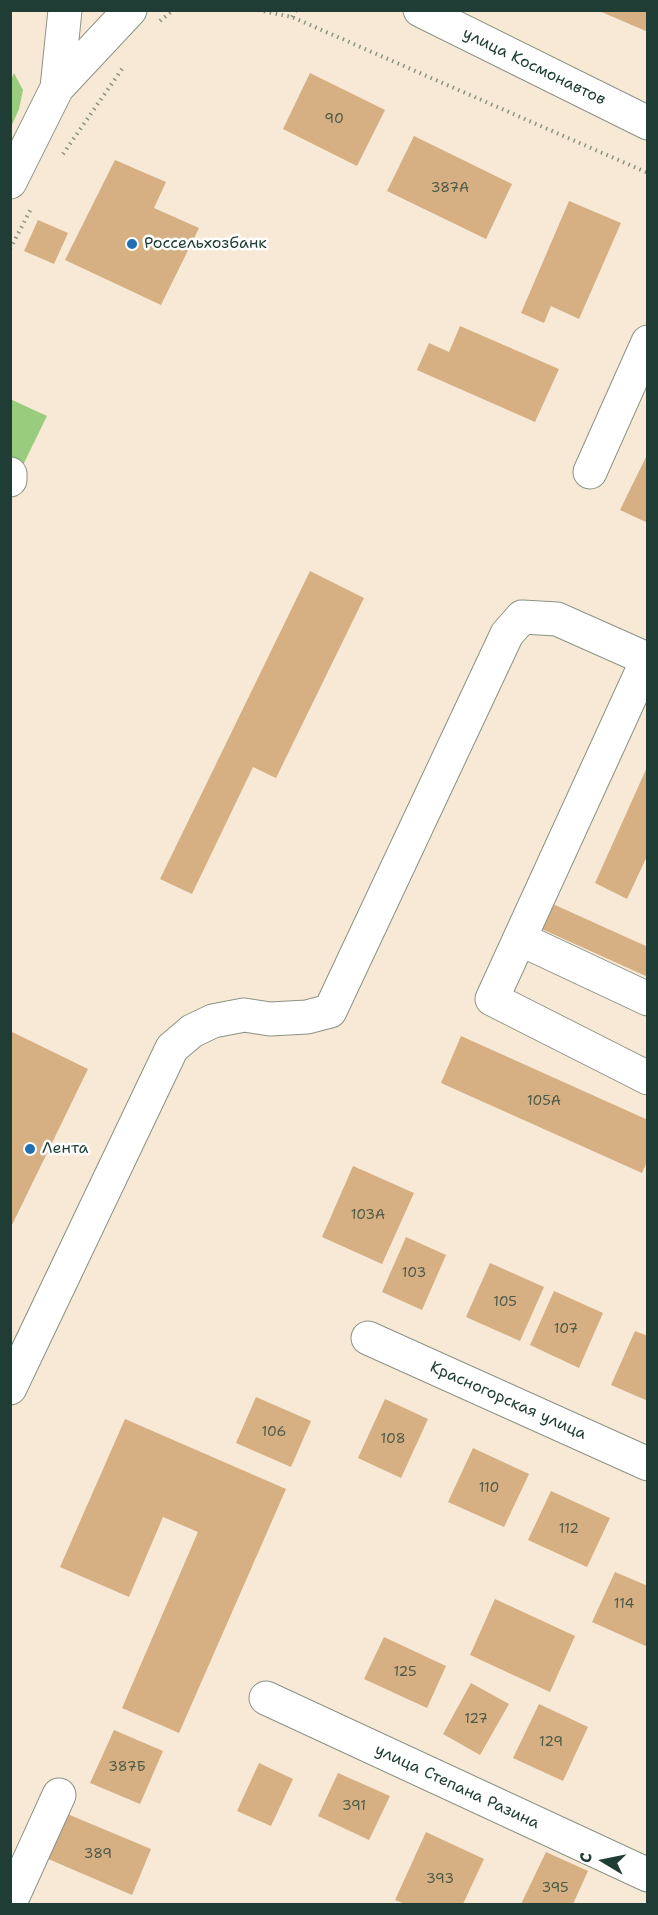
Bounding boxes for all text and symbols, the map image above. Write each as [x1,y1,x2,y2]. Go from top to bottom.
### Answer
street label: улица Космонавтов [459,24,609,110]
house number: 90 [324,111,344,127]
house number: 387А [431,180,469,196]
place label: Россельхозбанк [144,234,267,254]
marker: Россельхозбанк [125,237,139,251]
house number: 105А [527,1093,561,1109]
place label: Лента [42,1139,88,1159]
marker: Лента [23,1142,37,1156]
house number: 103А [351,1207,385,1223]
house number: 103 [402,1265,426,1281]
house number: 105 [493,1294,517,1310]
house number: 107 [554,1321,578,1337]
street label: Красногорская улица [427,1358,589,1444]
house number: 106 [262,1424,286,1440]
house number: 108 [381,1431,405,1447]
house number: 110 [479,1480,499,1496]
house number: 112 [559,1521,579,1537]
house number: 114 [614,1596,634,1612]
house number: 125 [393,1664,417,1680]
house number: 127 [464,1711,488,1727]
house number: 129 [539,1734,563,1750]
street label: улица Степана Разина [372,1740,542,1834]
house number: 387Б [108,1759,146,1775]
house number: 391 [342,1798,366,1814]
north arrow [574,1831,634,1891]
house number: 389 [84,1846,112,1862]
text: С [575,1851,597,1864]
house number: 393 [426,1871,454,1887]
house number: 395 [541,1880,569,1896]

